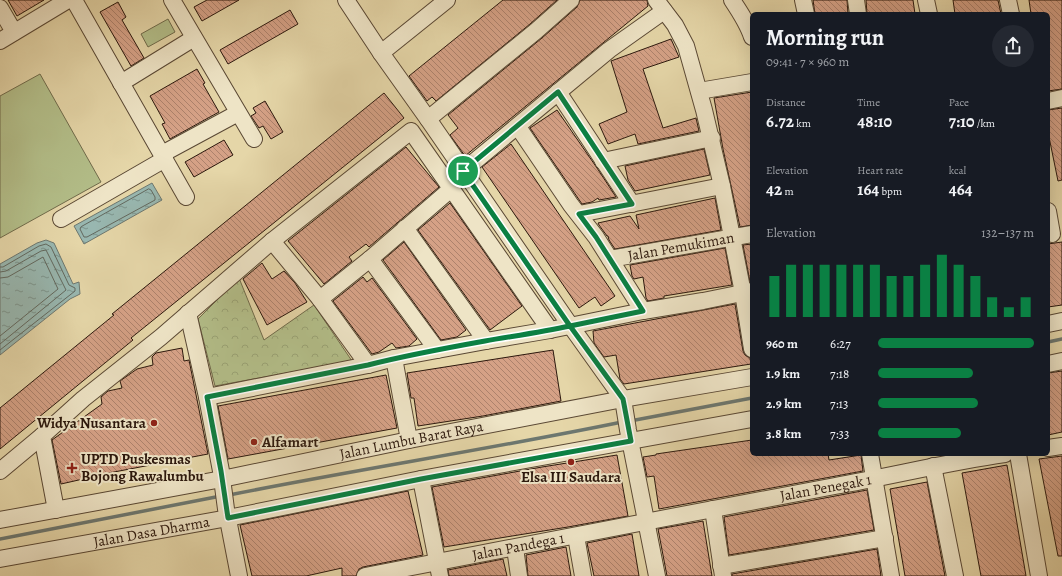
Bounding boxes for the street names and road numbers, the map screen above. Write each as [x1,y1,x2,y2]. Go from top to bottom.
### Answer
street label: Jalan Pemukiman [626,227,736,266]
street label: Jalan Lumbu Barat Raya [338,416,485,464]
street label: Jalan Penegak 1 [778,469,873,506]
street label: Jalan Dasa Dharma [92,511,211,552]
street label: Jalan Pandega 1 [470,528,566,565]

